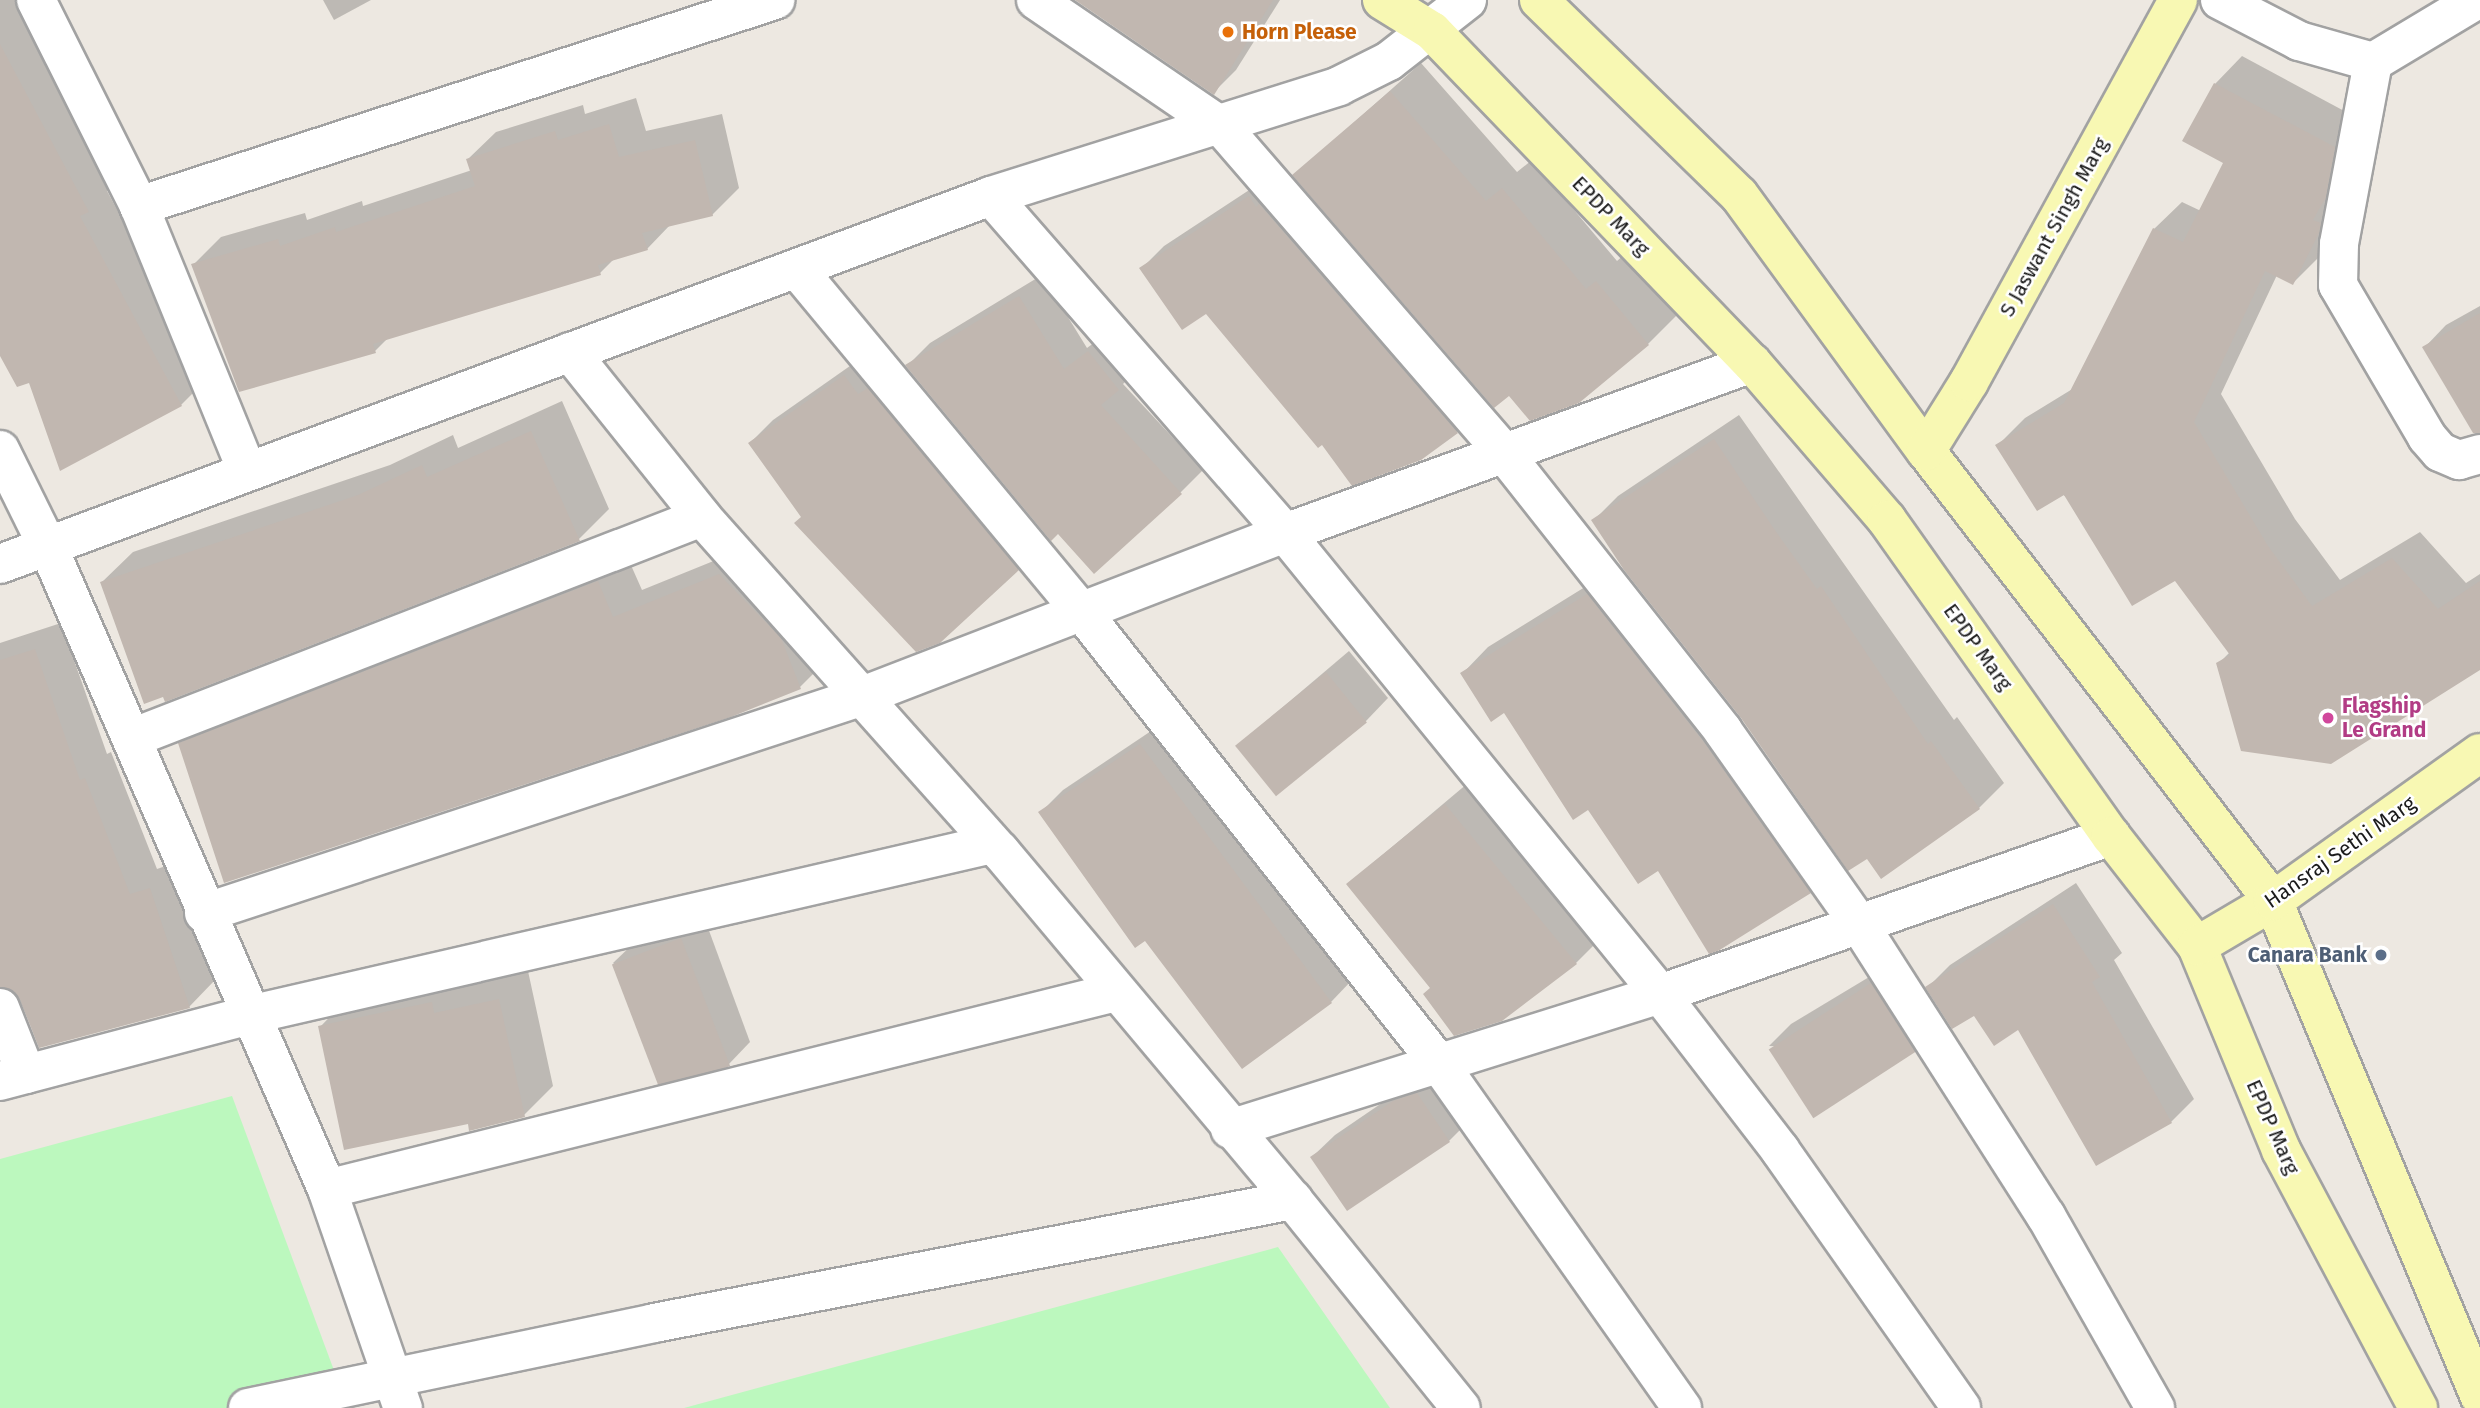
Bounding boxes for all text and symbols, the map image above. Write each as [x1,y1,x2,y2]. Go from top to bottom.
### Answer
place label: Horn Please [1242,19,1357,45]
marker: Horn Please [1220,24,1236,40]
street label: S Jaswant Singh Marg [1994,133,2114,321]
street label: EPDP Marg [1567,171,1655,261]
street label: EPDP Marg [1938,599,2018,695]
place label: Flagship Le Grand [2342,693,2426,743]
marker: Flagship Le Grand [2320,710,2336,726]
street label: Hansraj Sethi Marg [2260,790,2420,914]
place label: Canara Bank [2248,942,2367,968]
marker: Canara Bank [2373,947,2389,963]
street label: EPDP Marg [2241,1076,2305,1178]

